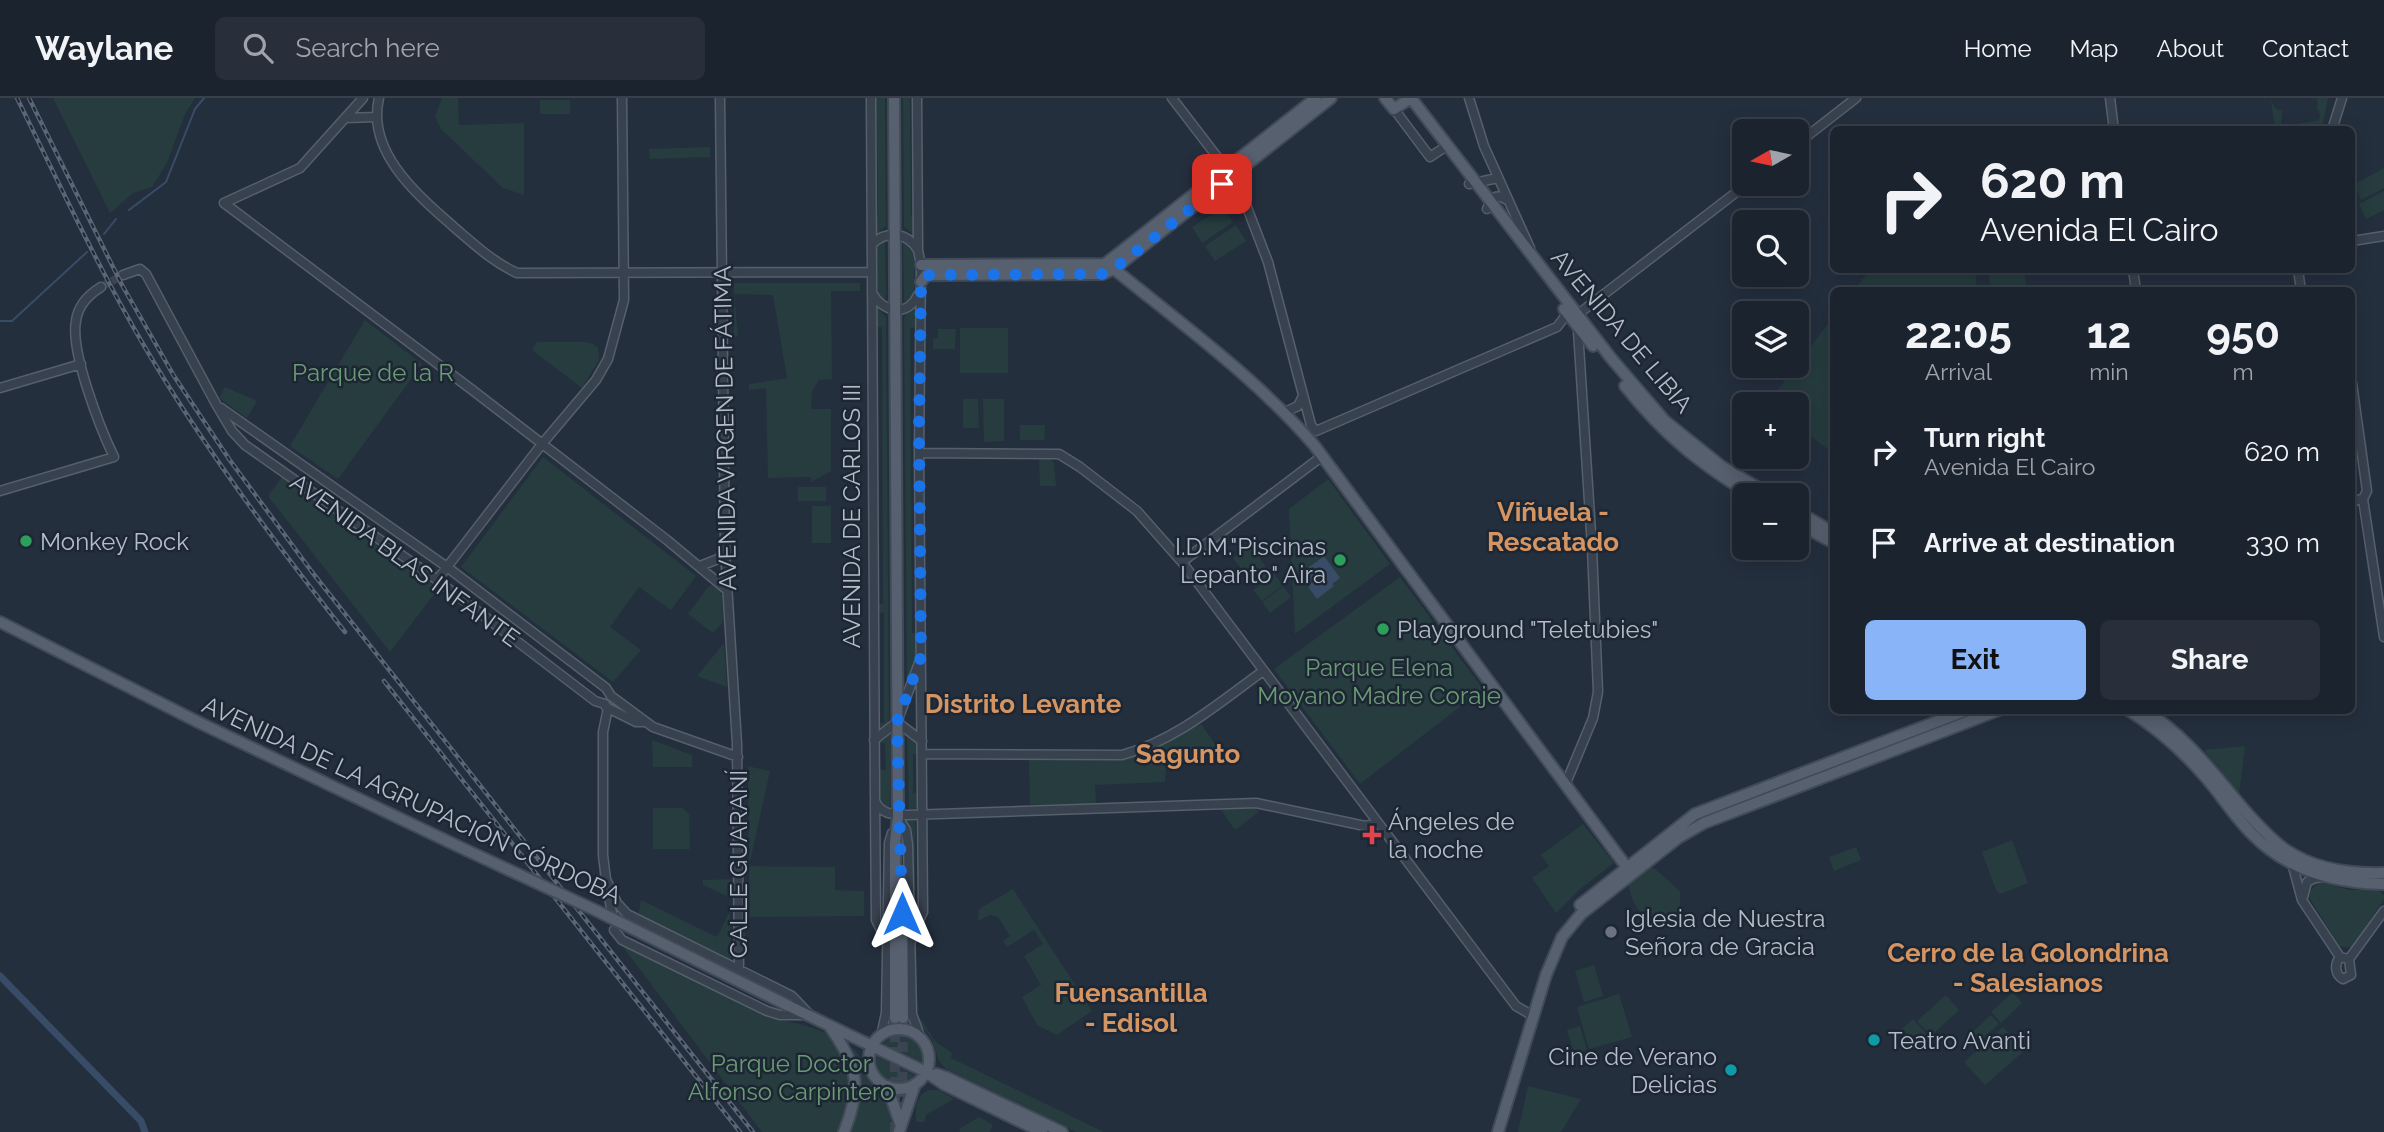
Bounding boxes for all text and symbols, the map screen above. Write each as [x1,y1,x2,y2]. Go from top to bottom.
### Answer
search box [215,17,705,80]
text: Waylane [35,29,173,68]
icon: search [239,29,277,67]
text: Search here [295,33,440,63]
text: Home [1964,34,2032,63]
text: Map [2070,34,2118,63]
text: About [2156,34,2224,63]
text: Contact [2262,34,2349,63]
north arrow [1732,119,1810,196]
map controls [1732,119,1809,560]
text: 620 m [1980,152,2125,209]
pin [1192,154,1252,214]
icon: right [1865,154,1956,245]
icon: arrive [1203,165,1241,203]
button: search [1732,210,1809,287]
text: Avenida El Cairo [1980,211,2218,248]
street label: AVENIDA DE LIBIA [1545,243,1699,419]
street label: AVENIDA VIRGEN DE FÁTIMA [708,265,742,591]
button: layers [1732,301,1809,378]
text: 22:05 [1905,309,2012,358]
text: 12 [2087,309,2131,358]
text: 950 [2206,309,2280,358]
park label: Parque de la R [292,358,454,387]
text: Arrival [1925,358,1992,385]
text: min [2089,358,2129,385]
text: m [2233,358,2254,385]
street label: AVENIDA DE CARLOS III [837,384,866,648]
button: + [1732,392,1809,469]
text: Turn right [1924,423,2045,453]
icon: right [1865,433,1903,471]
text: 620 m [2244,437,2320,467]
text: Avenida El Cairo [1924,453,2095,480]
street label: AVENIDA BLAS INFANTE [285,467,525,653]
button: − [1732,483,1809,560]
district label: Viñuela - Rescatado [1487,497,1619,557]
icon: arrive [1865,524,1903,562]
place label: Monkey Rock [40,527,189,556]
text: Arrive at destination [1924,528,2175,558]
text: 330 m [2246,528,2320,558]
place label: I.D.M."Piscinas Lepanto" Aira [1175,532,1326,589]
marker: Monkey Rock [18,533,34,549]
marker: I.D.M."Piscinas Lepanto" Aira [1332,552,1348,568]
place label: Playground "Teletubies" [1397,615,1658,644]
button: Exit [1865,620,2086,700]
button: Share [2100,620,2320,700]
marker: Playground "Teletubies" [1375,621,1391,637]
park label: Parque Elena Moyano Madre Coraje [1257,653,1501,710]
district label: Distrito Levante [925,689,1122,719]
street label: AVENIDA DE LA AGRUPACIÓN CÓRDOBA [198,690,626,910]
district label: Sagunto [1136,739,1240,769]
street label: CALLE GUARANÍ [724,770,753,958]
place label: Ángeles de la noche [1388,807,1514,864]
marker: Ángeles de la noche [1362,825,1382,845]
position arrow [865,877,939,951]
place label: Iglesia de Nuestra Señora de Gracia [1625,904,1825,961]
marker: Iglesia de Nuestra Señora de Gracia [1603,924,1619,940]
district label: Cerro de la Golondrina - Salesianos [1887,938,2169,998]
district label: Fuensantilla - Edisol [1054,978,1208,1038]
place label: Teatro Avanti [1888,1026,2031,1055]
marker: Teatro Avanti [1866,1032,1882,1048]
place label: Cine de Verano Delicias [1548,1042,1717,1099]
park label: Parque Doctor Alfonso Carpintero [688,1049,894,1106]
marker: Cine de Verano Delicias [1723,1062,1739,1078]

